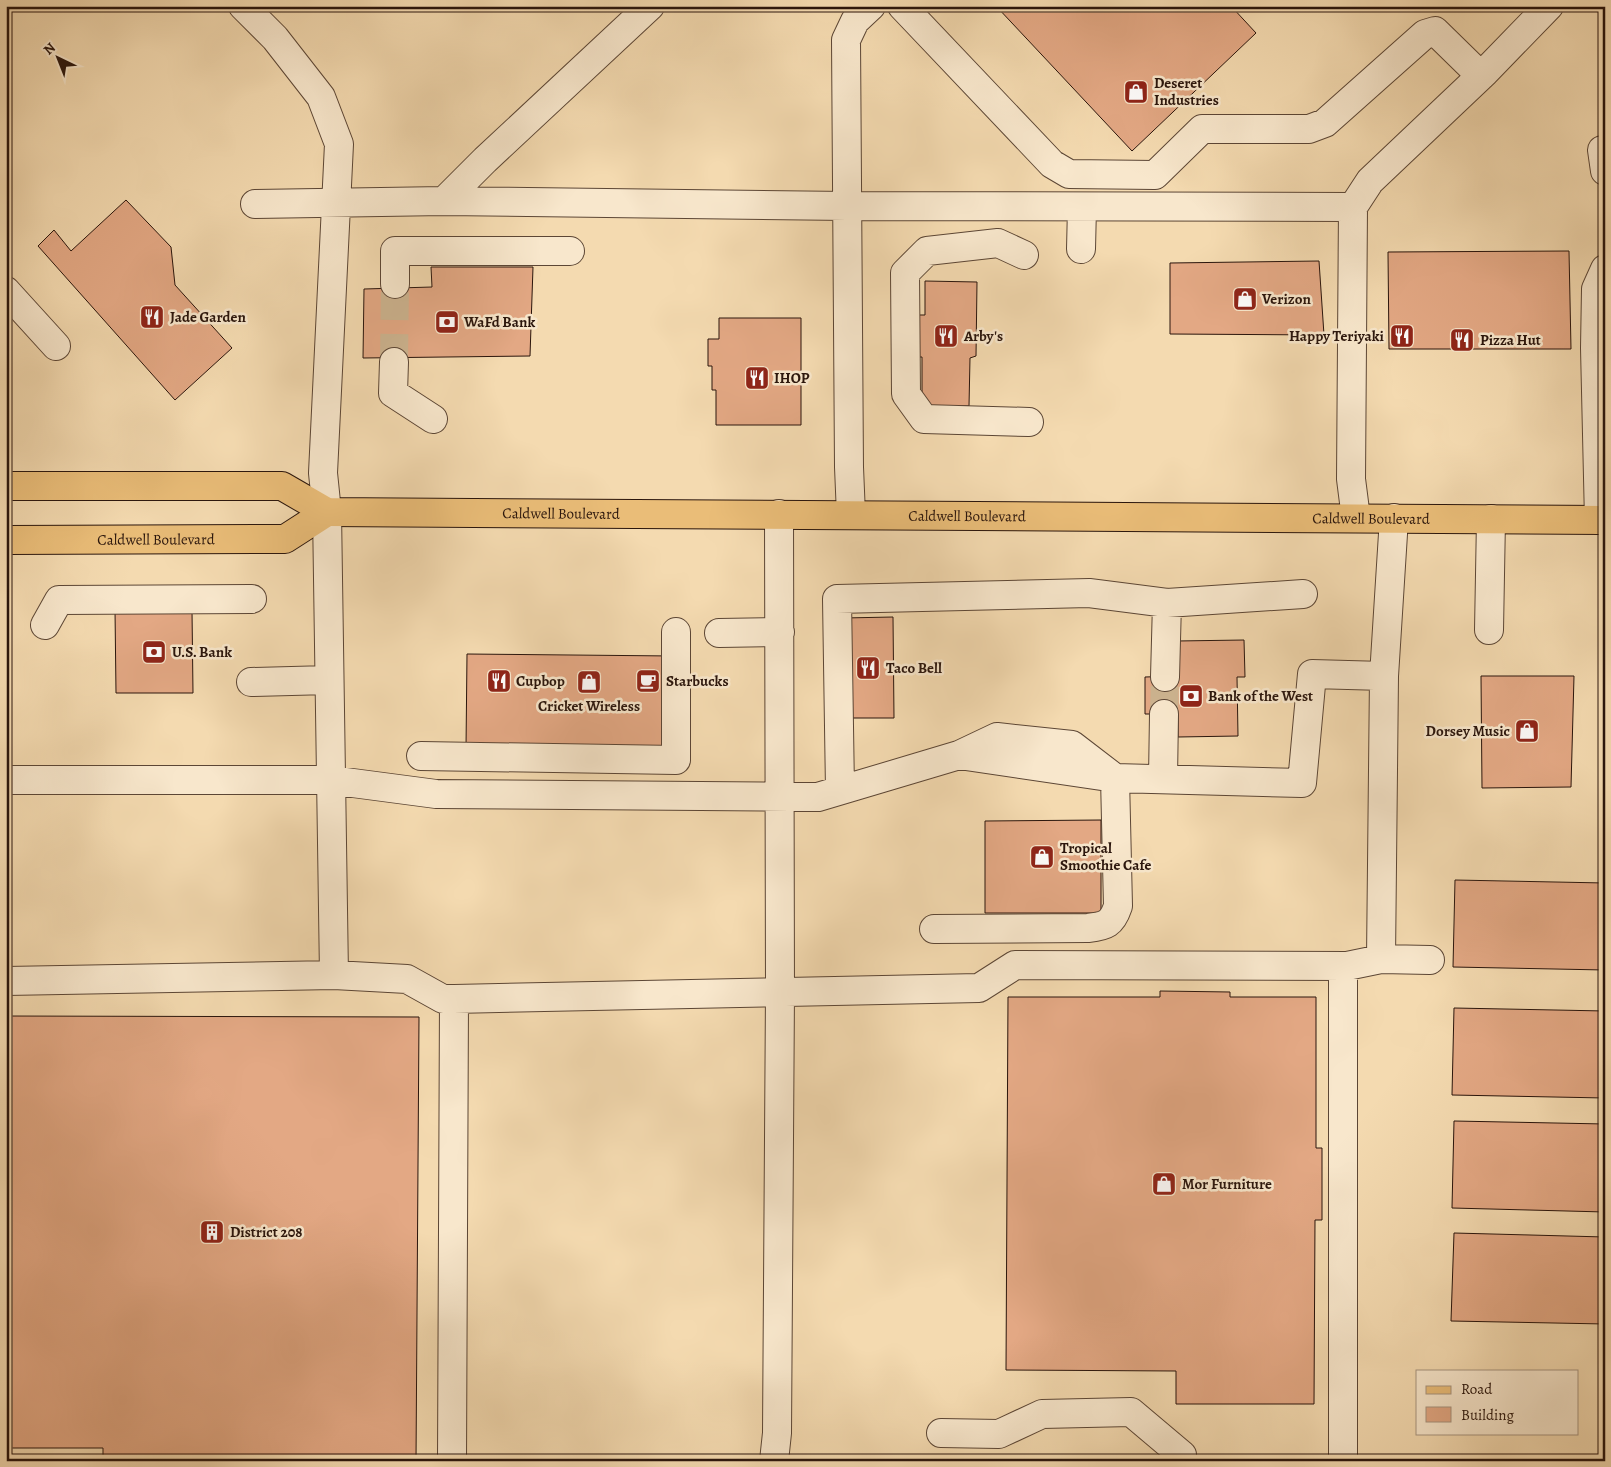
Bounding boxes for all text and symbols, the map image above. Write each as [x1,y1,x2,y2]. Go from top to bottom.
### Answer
north arrow [32,32,82,82]
text: N [39,38,60,59]
place label: Deseret Industries [1154,73,1219,110]
shop icon: Deseret Industries [1123,79,1149,105]
shop icon: Verizon [1232,286,1258,312]
place label: Verizon [1261,289,1311,309]
restaurant icon: Jade Garden [139,304,165,330]
place label: Jade Garden [170,307,246,327]
bank icon: WaFd Bank [434,309,460,335]
place label: WaFd Bank [463,312,535,332]
restaurant icon: Arby's [933,323,959,349]
restaurant icon: Happy Teriyaki [1389,323,1415,349]
place label: Arby's [963,326,1003,346]
place label: Happy Teriyaki [1289,326,1385,346]
restaurant icon: Pizza Hut [1449,327,1475,353]
place label: Pizza Hut [1480,330,1541,350]
restaurant icon: IHOP [744,365,770,391]
place label: IHOP [774,368,810,388]
street label: Caldwell Boulevard [502,503,621,524]
street label: Caldwell Boulevard [908,506,1027,526]
street label: Caldwell Boulevard [1312,508,1431,529]
street label: Caldwell Boulevard [97,529,216,550]
bank icon: U.S. Bank [141,639,167,665]
place label: U.S. Bank [172,642,232,662]
restaurant icon: Taco Bell [855,655,881,681]
place label: Taco Bell [886,658,942,678]
restaurant icon: Cupbop [486,668,512,694]
cafe icon: Starbucks [635,668,661,694]
shop icon: Cricket Wireless [576,669,602,695]
place label: Cupbop [516,671,565,691]
place label: Starbucks [666,671,729,691]
bank icon: Bank of the West [1178,683,1204,709]
place label: Bank of the West [1208,686,1313,706]
place label: Cricket Wireless [538,696,640,716]
shop icon: Dorsey Music [1514,718,1540,744]
place label: Dorsey Music [1426,721,1510,741]
place label: Tropical Smoothie Cafe [1060,838,1151,875]
shop icon: Tropical Smoothie Cafe [1029,844,1055,870]
shop icon: Mor Furniture [1151,1171,1177,1197]
place label: Mor Furniture [1182,1174,1272,1194]
building icon: District 208 [199,1219,225,1245]
place label: District 208 [230,1222,302,1242]
legend [1416,1370,1578,1434]
text: Road [1461,1379,1493,1399]
text: Building [1461,1405,1514,1425]

